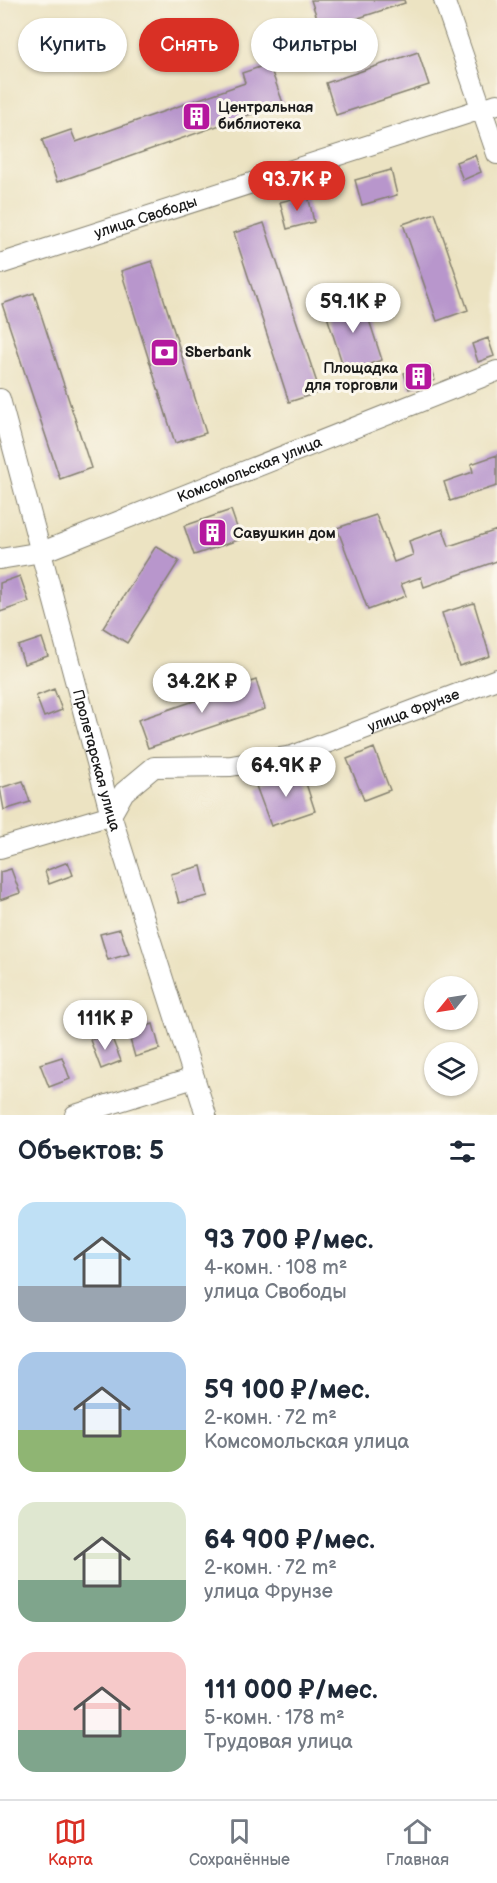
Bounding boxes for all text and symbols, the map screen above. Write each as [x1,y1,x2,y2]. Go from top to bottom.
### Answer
chip: Купить [18,18,127,72]
chip: Снять [139,18,239,72]
chip: Фильтры [251,18,378,72]
place label: Центральная библиотека [218,98,313,134]
building icon: Центральная библиотека [181,100,213,132]
pin: 93.7K ₽ [242,161,352,212]
text: 93.7K ₽ [262,168,332,192]
street label: улица Свободы [92,192,200,243]
pin: 59.1K ₽ [298,283,408,334]
text: 59.1K ₽ [320,290,386,314]
bank icon: Sberbank [148,336,180,368]
place label: Sberbank [185,343,251,362]
place label: Площадка для торговли [304,359,398,395]
building icon: Площадка для торговли [403,361,435,393]
street label: Комсомольская улица [175,433,325,507]
building icon: Савушкин дом [196,517,228,549]
place label: Савушкин дом [233,524,336,543]
pin: 34.2K ₽ [147,663,257,714]
text: 34.2K ₽ [167,670,237,694]
street label: улица Фрунзе [365,685,462,737]
street label: Пролетарская улица [68,687,125,834]
pin: 64.9K ₽ [231,747,341,798]
text: 64.9K ₽ [251,754,321,778]
north arrow [424,976,478,1030]
map controls [424,976,478,1096]
pin: 111K ₽ [56,1000,154,1051]
text: 111K ₽ [77,1007,133,1031]
button: layers [424,1042,478,1096]
icon: filters [446,1135,479,1168]
text: Объектов: 5 [18,1136,164,1167]
text: 93 700 ₽/мес. [204,1225,373,1256]
icon: home [66,1226,138,1298]
text: 4-комн. · 108 m² [204,1256,347,1280]
text: улица Свободы [204,1280,347,1304]
text: 59 100 ₽/мес. [204,1375,370,1406]
icon: home [66,1376,138,1448]
text: 2-комн. · 72 m² [204,1406,337,1430]
text: Комсомольская улица [204,1430,409,1454]
text: 64 900 ₽/мес. [204,1525,375,1556]
icon: home [66,1526,138,1598]
text: 2-комн. · 72 m² [204,1556,337,1580]
text: улица Фрунзе [204,1580,333,1604]
text: 111 000 ₽/мес. [204,1675,378,1706]
icon: home [66,1676,138,1748]
text: 5-комн. · 178 m² [204,1706,345,1730]
text: Трудовая улица [204,1730,353,1754]
tab: Карта [48,1815,93,1870]
tab: Сохранённые [189,1815,290,1870]
tab: Главная [386,1815,449,1870]

